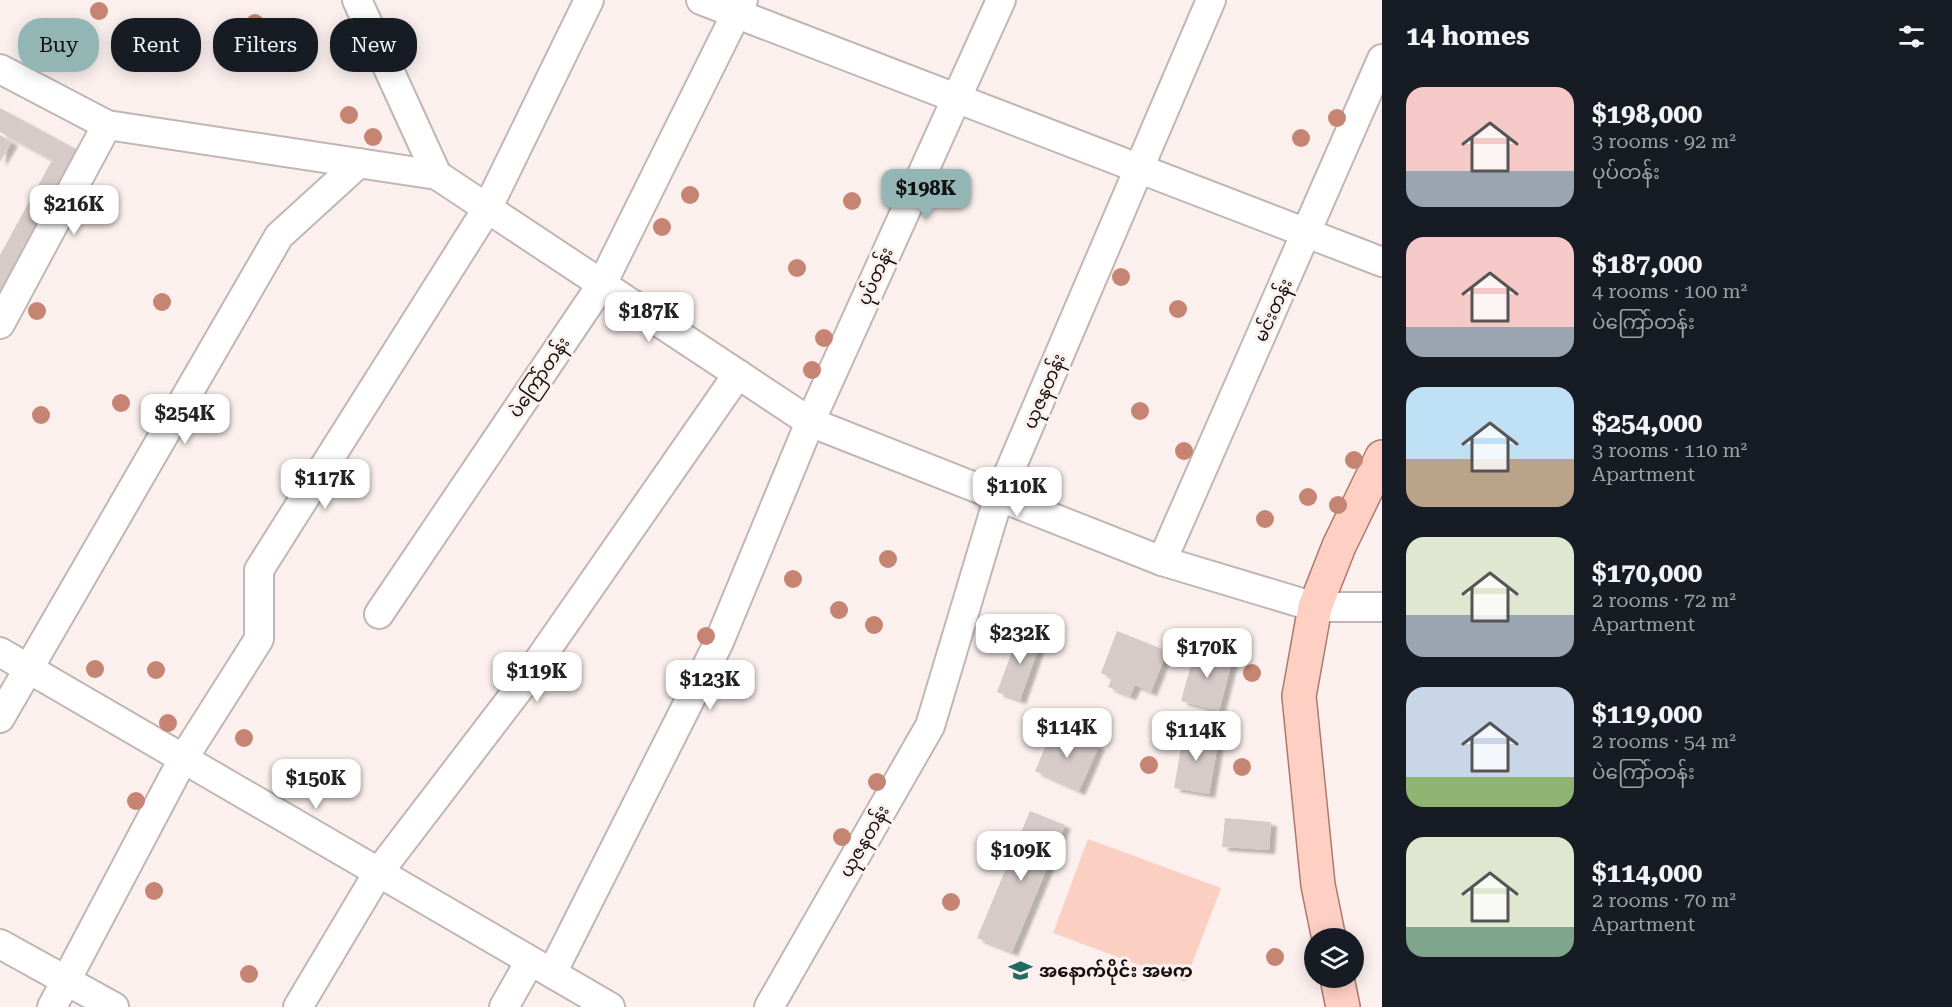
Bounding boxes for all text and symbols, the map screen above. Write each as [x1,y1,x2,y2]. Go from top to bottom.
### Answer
chip: Buy [18,18,99,72]
chip: Rent [111,18,201,72]
chip: Filters [213,18,318,72]
chip: New [330,18,417,72]
icon: filters [1895,20,1928,53]
text: 14 homes [1406,21,1530,51]
text: $198,000 [1592,99,1702,129]
icon: home [1454,111,1526,183]
text: 3 rooms · 92 m² [1592,129,1736,153]
text: ပုပ်တန်း [1592,160,1660,184]
pin: $198K [884,169,968,220]
text: $198K [896,176,956,200]
pin: $216K [32,185,116,236]
text: $216K [44,192,104,216]
street label: ပုပ်တန်း [851,243,902,310]
text: $187,000 [1592,249,1702,279]
icon: home [1454,261,1526,333]
street label: မင်းတန်း [1248,274,1301,347]
text: 4 rooms · 100 m² [1592,279,1747,303]
pin: $187K [607,292,691,343]
text: $187K [619,299,679,323]
text: ပဲကြော်တန်း [1592,310,1695,334]
street label: ပဲကြော်တန်း [503,332,578,424]
street label: ယုဇနတန်း [1017,349,1074,434]
pin: $254K [143,394,227,445]
text: $254K [155,401,215,425]
text: $254,000 [1592,408,1702,438]
icon: home [1454,411,1526,483]
text: 3 rooms · 110 m² [1592,438,1747,462]
pin: $117K [283,459,367,510]
text: Apartment [1592,462,1695,486]
text: $117K [295,466,355,490]
pin: $110K [975,467,1059,518]
text: $110K [987,474,1047,498]
text: $170,000 [1592,558,1702,588]
icon: home [1454,561,1526,633]
text: 2 rooms · 72 m² [1592,588,1736,612]
text: Apartment [1592,612,1695,636]
pin: $232K [978,614,1062,665]
text: $232K [990,621,1050,645]
pin: $170K [1165,628,1249,679]
text: $170K [1177,635,1237,659]
pin: $119K [495,652,579,703]
text: $119K [507,659,567,683]
pin: $123K [668,660,752,711]
text: $123K [680,667,740,691]
text: $119,000 [1592,699,1702,729]
pin: $114K [1025,708,1109,759]
pin: $114K [1154,711,1238,762]
icon: home [1454,711,1526,783]
text: $114K [1037,715,1097,739]
text: $114K [1166,718,1226,742]
text: 2 rooms · 54 m² [1592,729,1736,753]
pin: $150K [274,759,358,810]
text: ပဲကြော်တန်း [1592,760,1695,784]
text: $150K [286,766,346,790]
street label: ယုဇနတန်း [833,800,897,883]
pin: $109K [979,831,1063,882]
text: $109K [991,838,1051,862]
text: $114,000 [1592,858,1702,888]
icon: home [1454,861,1526,933]
text: 2 rooms · 70 m² [1592,888,1736,912]
text: Apartment [1592,912,1695,936]
map controls [1304,928,1364,988]
button: layers [1304,928,1364,988]
school or university icon: အနောက်ပိုင်း အမက [1008,957,1034,983]
place label: အနောက်ပိုင်း အမက [1039,959,1193,985]

